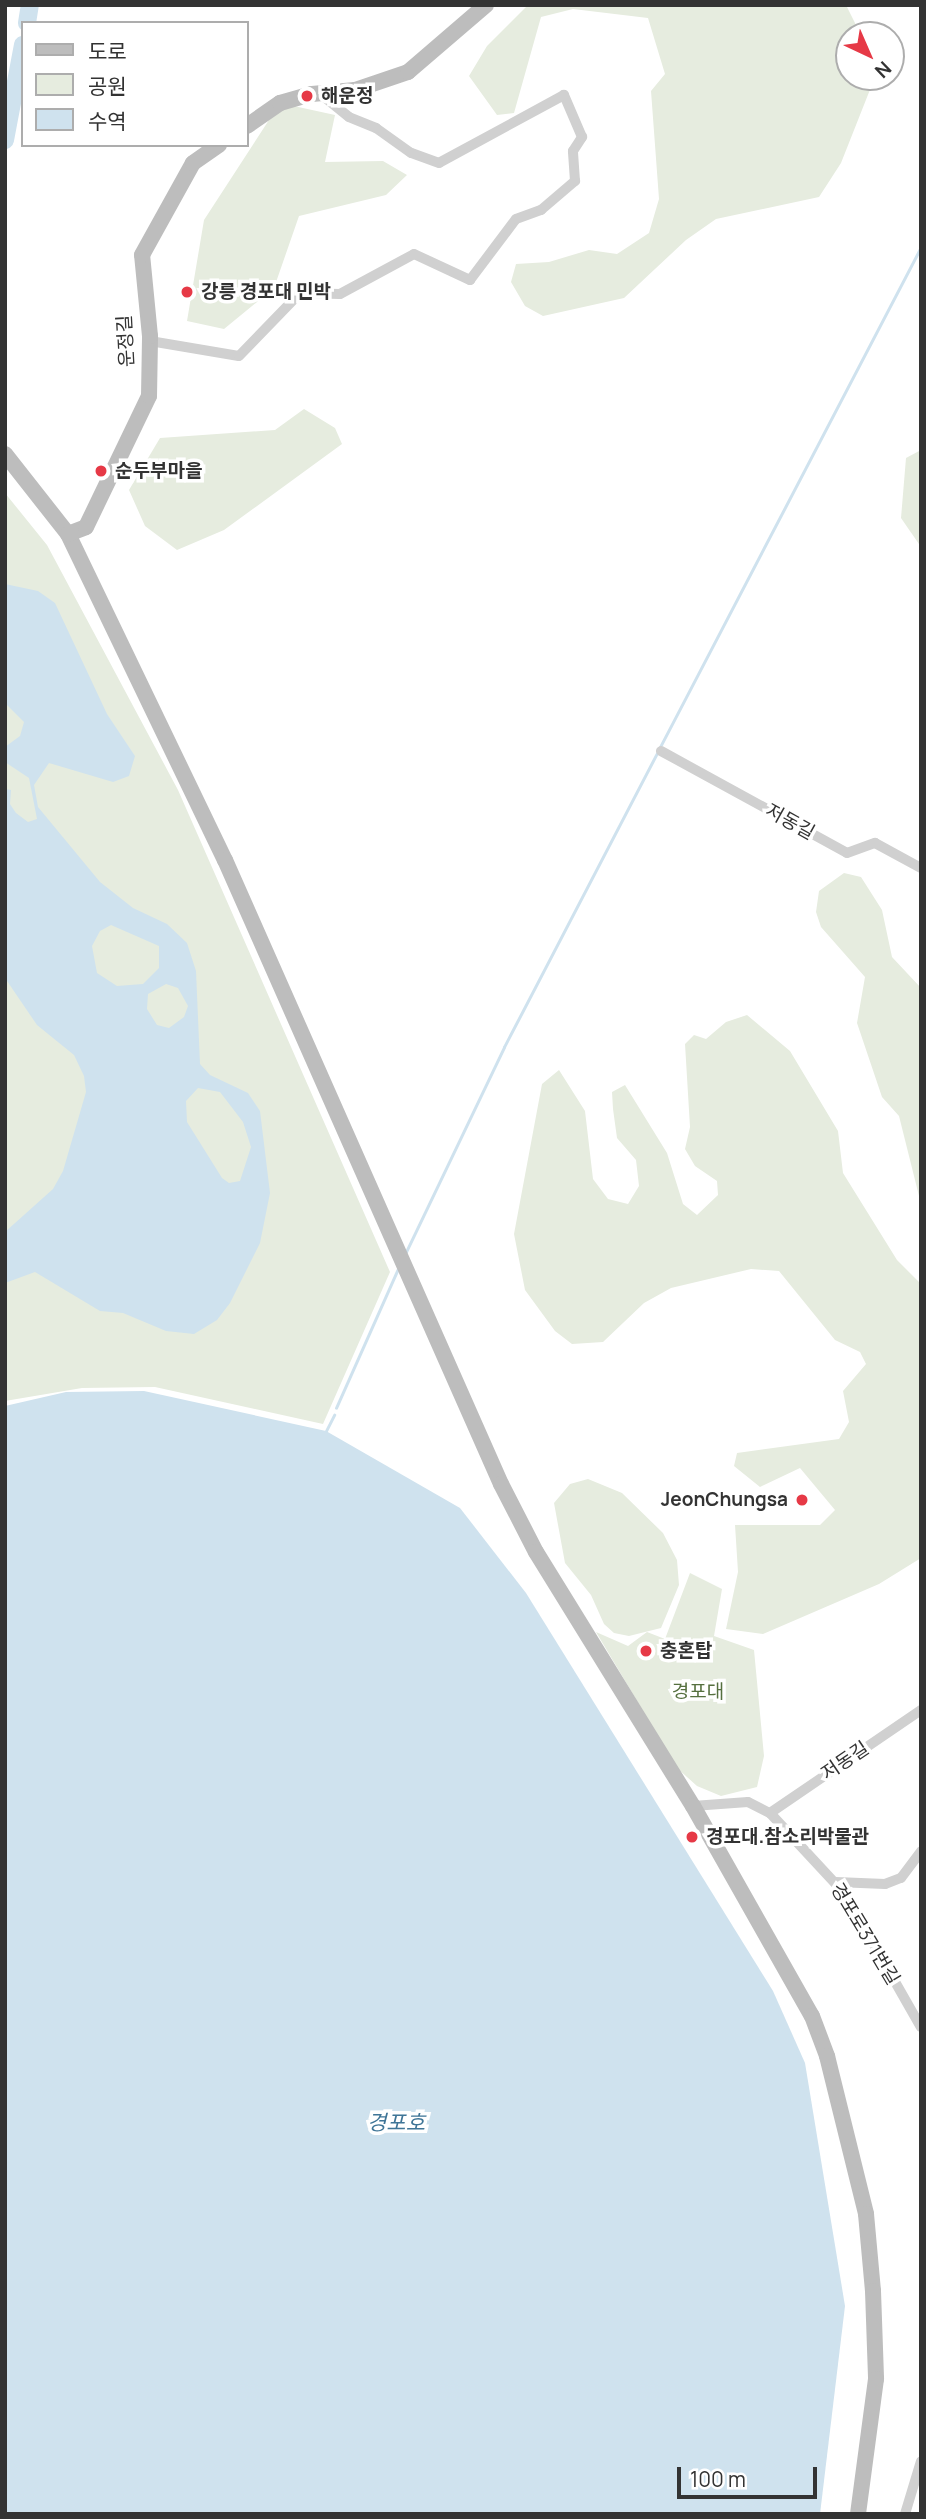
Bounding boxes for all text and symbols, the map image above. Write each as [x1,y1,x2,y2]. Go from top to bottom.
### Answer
legend [21,21,248,147]
north arrow [835,21,905,91]
text: 도로 [88,37,127,65]
text: N [869,56,897,84]
text: 공원 [88,72,127,100]
place label: 해운정 [321,85,373,107]
marker: 해운정 [299,88,315,104]
text: 수역 [88,107,127,135]
place label: 강릉 경포대 민박 [201,281,331,303]
marker: 강릉 경포대 민박 [179,284,195,300]
street label: 운정길 [113,314,139,368]
place label: 순두부마을 [115,460,202,482]
marker: 순두부마을 [93,463,109,479]
street label: 저동길 [762,799,818,845]
place label: JeonChungsa [661,1489,788,1511]
marker: JeonChungsa [794,1492,810,1508]
place label: 충혼탑 [660,1640,712,1662]
marker: 충혼탑 [638,1643,654,1659]
park label: 경포대 [672,1681,724,1703]
street label: 저동길 [817,1737,873,1785]
place label: 경포대.참소리박물관 [706,1826,869,1848]
marker: 경포대.참소리박물관 [684,1829,700,1845]
street label: 경포로371번길 [826,1879,904,1989]
water label: 경포호 [367,2109,425,2135]
scale bar [681,2452,821,2496]
text: 100 m [690,2465,746,2493]

